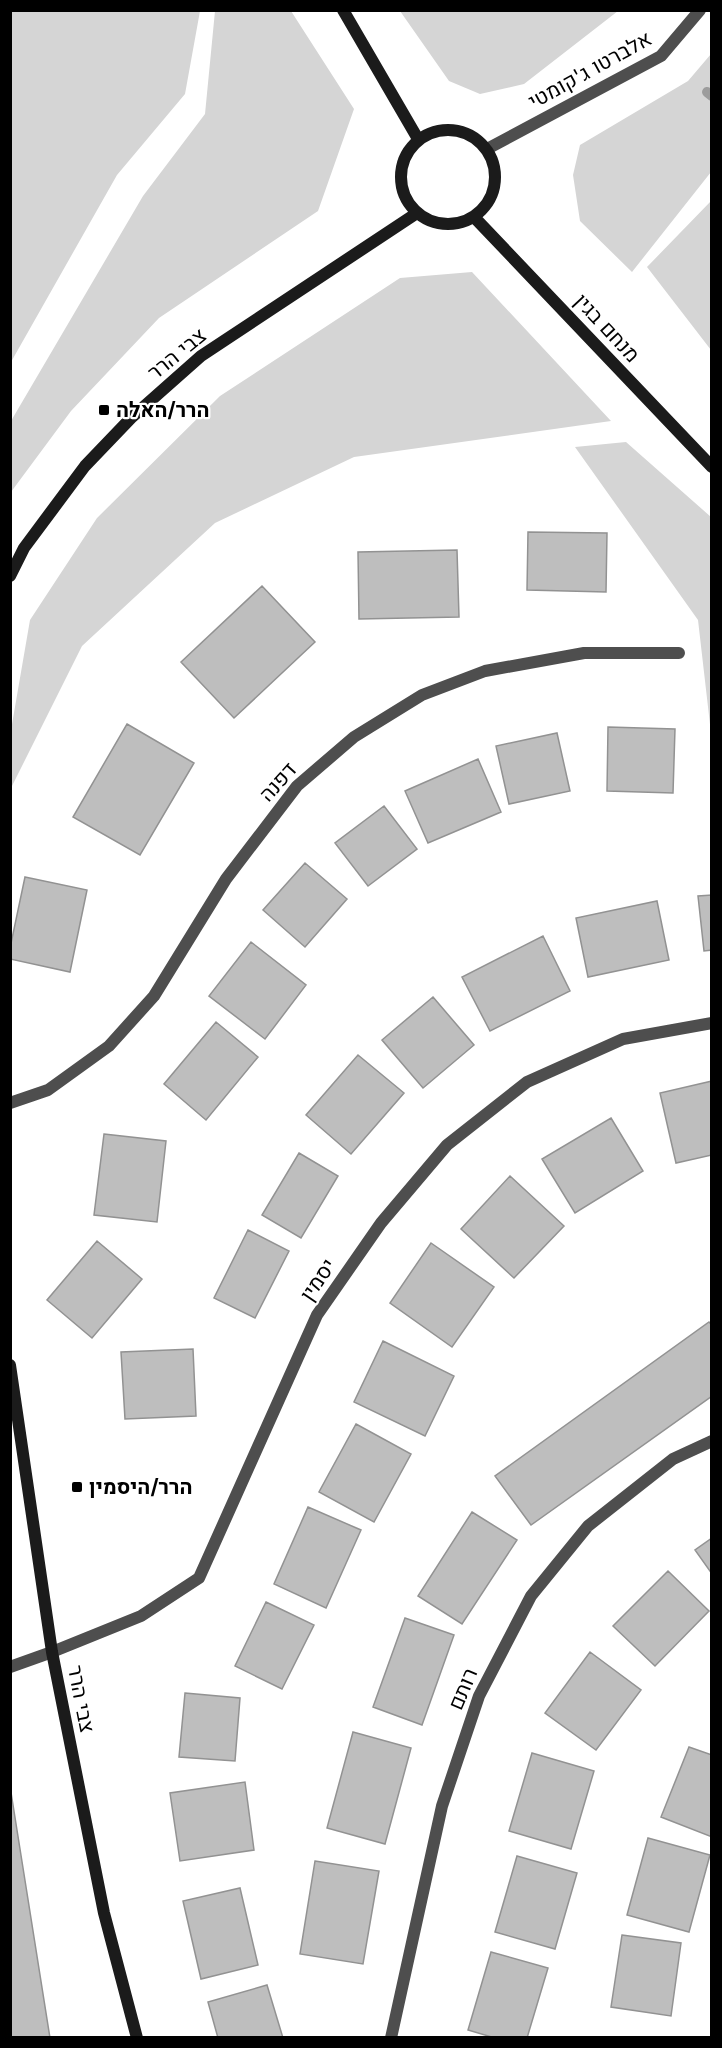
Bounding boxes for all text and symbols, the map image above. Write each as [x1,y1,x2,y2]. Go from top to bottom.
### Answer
street label: אלברטו ג'קומטי [524,25,656,114]
street label: מנחם בגין [569,288,645,367]
street label: צבי הרר [142,323,211,385]
place label: הרר/האלה [116,397,210,422]
marker: הרר/האלה [97,403,111,417]
street label: דפנה [254,757,302,806]
street label: יסמין [295,1254,341,1306]
place label: הרר/היסמין [89,1474,192,1499]
marker: הרר/היסמין [70,1480,84,1494]
street label: צבי הרר [63,1663,100,1735]
street label: רותם [443,1664,482,1713]

